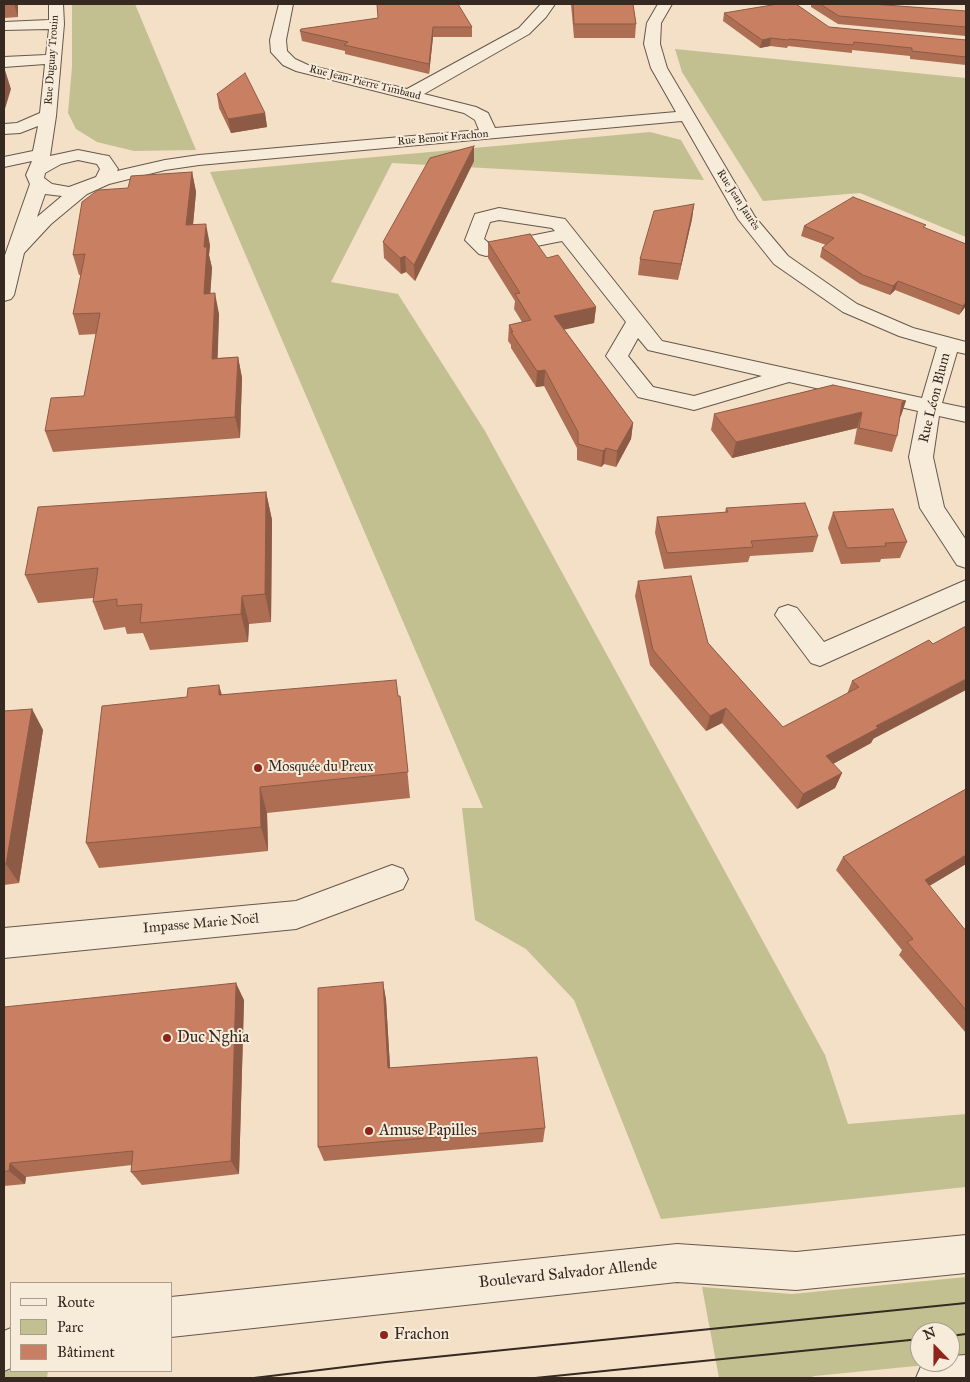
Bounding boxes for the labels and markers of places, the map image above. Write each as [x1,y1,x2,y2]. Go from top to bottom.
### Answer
place label: Mosquée du Preux [268,760,373,776]
marker: Mosquée du Preux [252,762,264,774]
place label: Duc Nghia [177,1028,249,1048]
marker: Duc Nghia [161,1032,173,1044]
place label: Amuse Papilles [379,1121,477,1141]
marker: Amuse Papilles [363,1125,375,1137]
place label: Frachon [394,1325,449,1345]
marker: Frachon [378,1329,390,1341]

